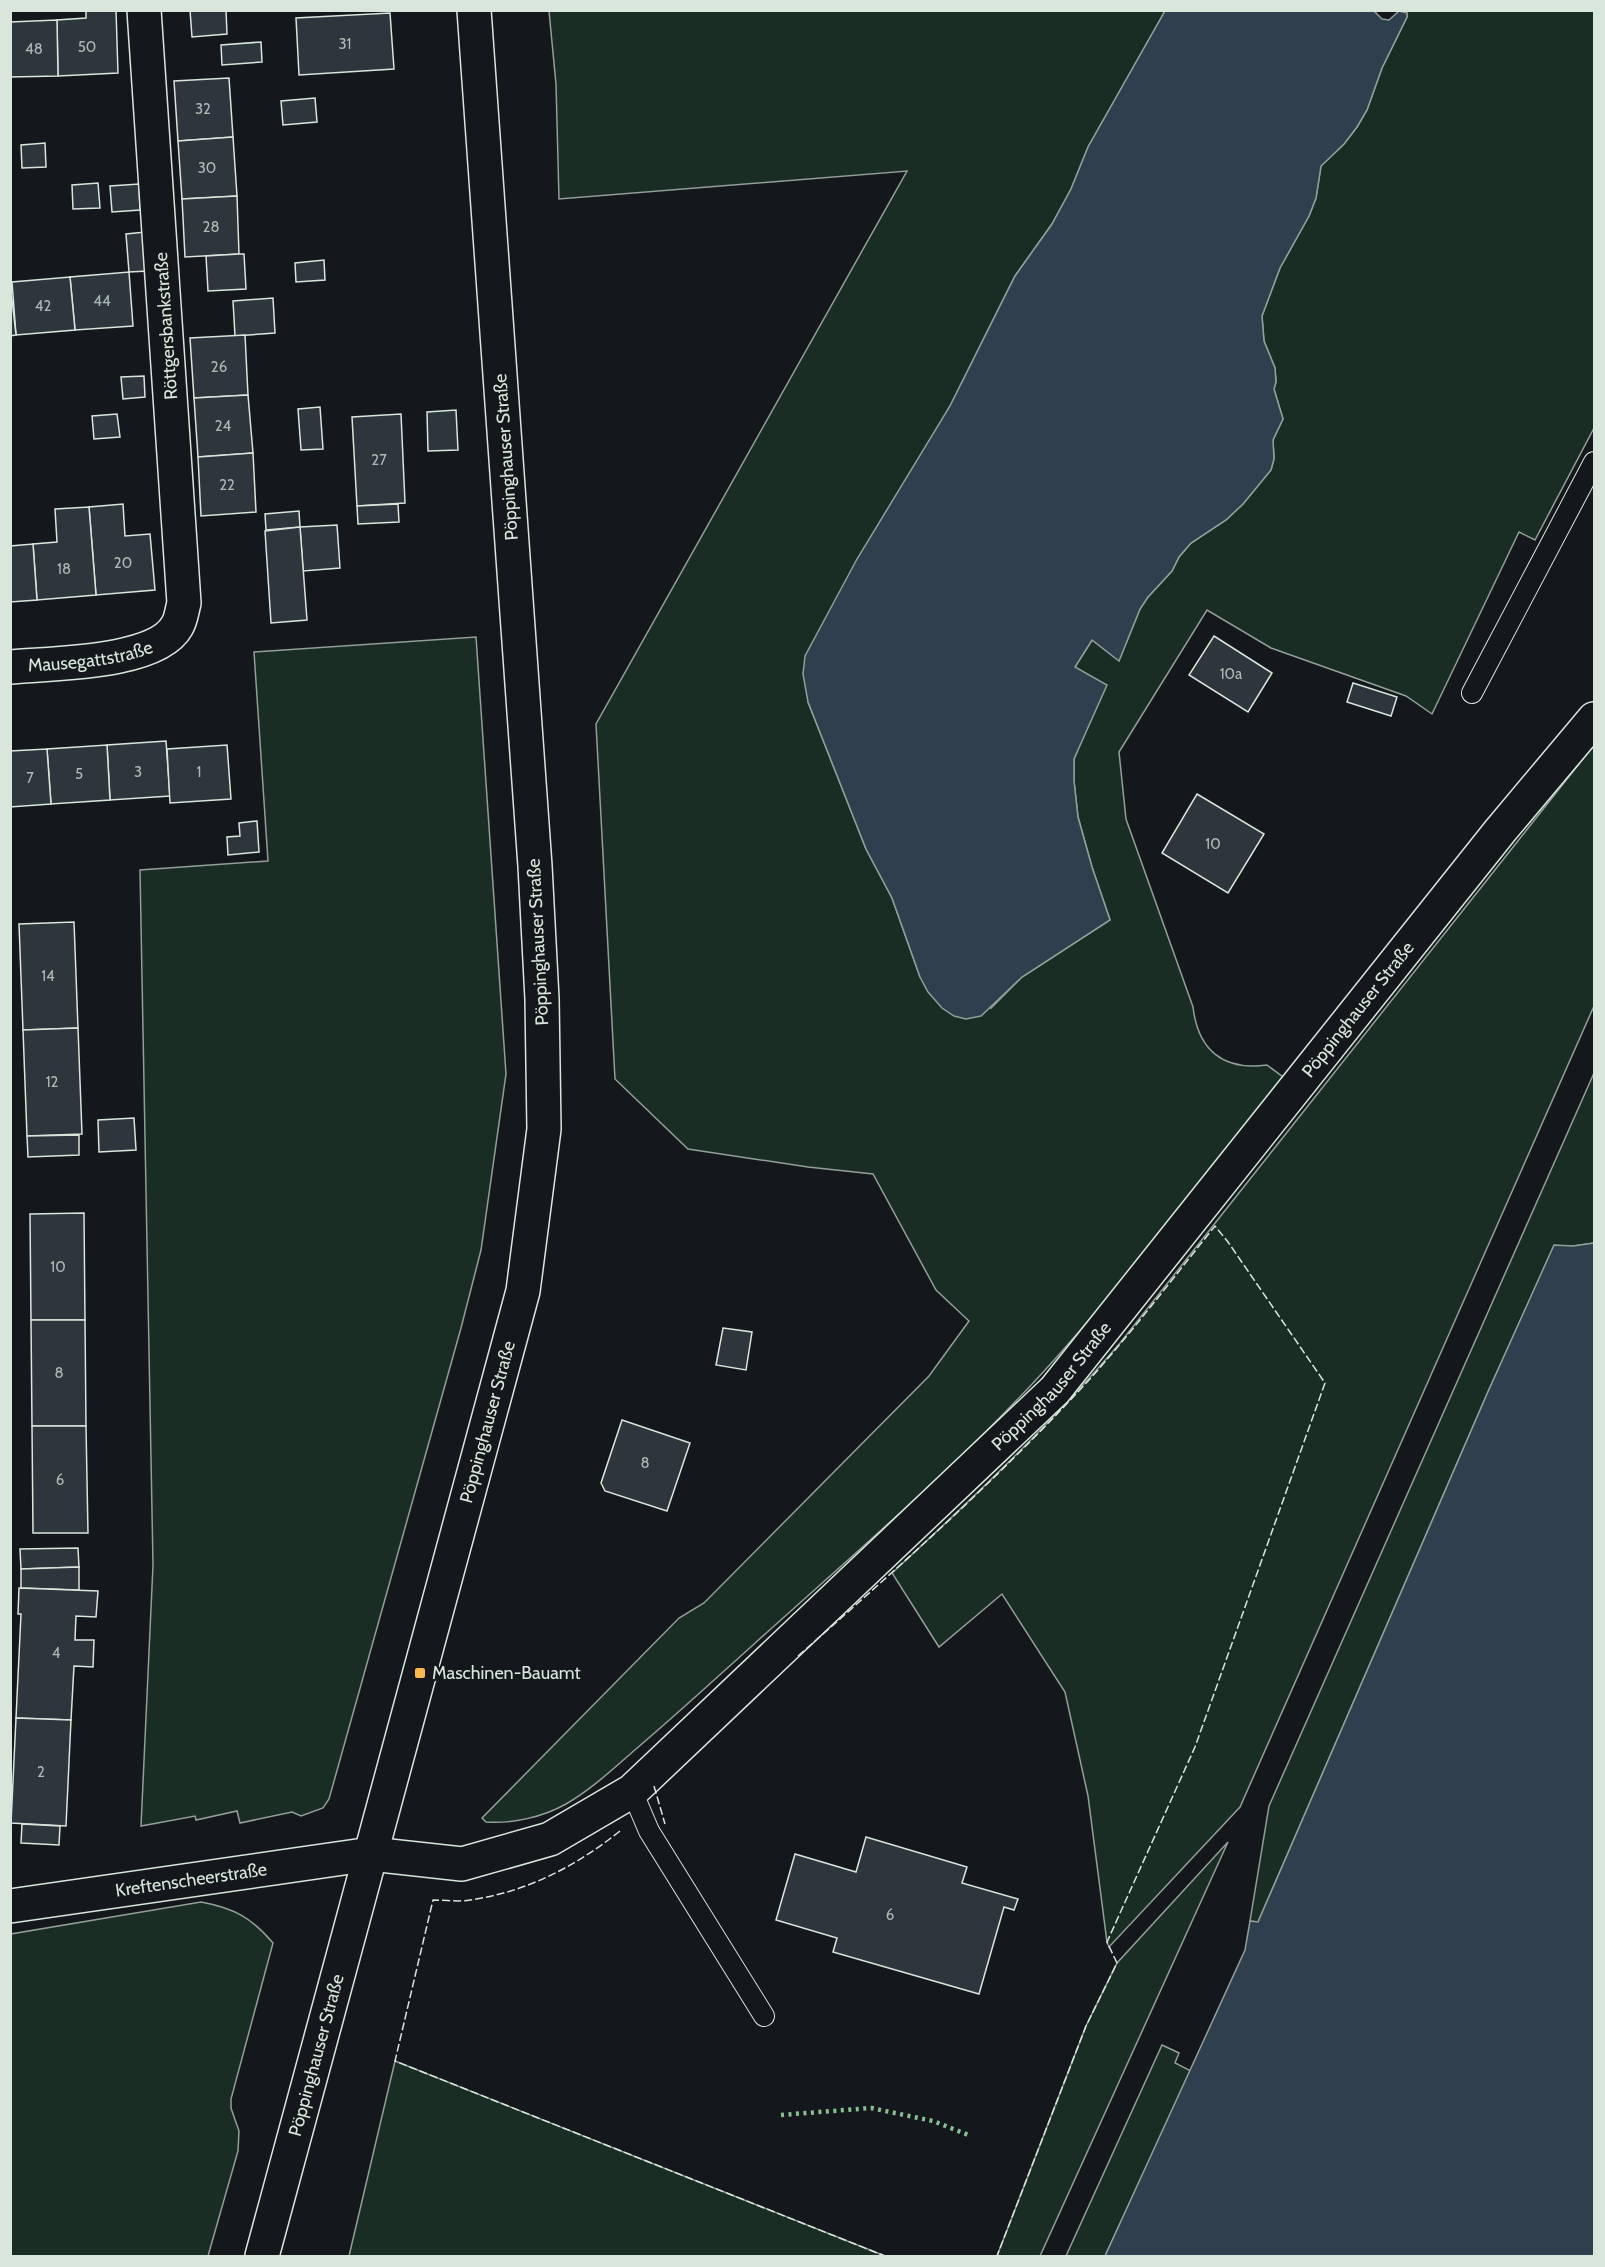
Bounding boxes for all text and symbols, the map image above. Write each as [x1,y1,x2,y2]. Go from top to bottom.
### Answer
house number: 31 [338,35,352,53]
house number: 50 [78,38,96,56]
house number: 48 [25,40,43,58]
house number: 32 [195,100,211,118]
house number: 30 [198,159,216,177]
house number: 28 [203,218,219,236]
street label: Röttgersbankstraße [150,252,182,400]
house number: 44 [93,292,111,310]
house number: 42 [35,297,51,315]
house number: 26 [211,358,227,376]
street label: Pöppinghauser Straße [489,373,523,541]
house number: 24 [215,417,232,435]
house number: 27 [371,451,387,469]
house number: 22 [219,476,235,494]
house number: 20 [114,554,132,572]
house number: 18 [57,560,71,578]
street label: Mausegattstraße [27,636,156,677]
house number: 10a [1220,665,1243,683]
house number: 3 [134,763,142,781]
house number: 1 [197,763,201,781]
house number: 5 [75,765,83,783]
house number: 7 [26,769,34,787]
house number: 10 [1205,835,1221,853]
street label: Pöppinghauser Straße [523,858,553,1026]
street label: Pöppinghauser Straße [1297,937,1419,1082]
house number: 14 [41,967,55,985]
house number: 12 [46,1073,59,1091]
house number: 10 [50,1258,66,1276]
street label: Pöppinghauser Straße [987,1317,1116,1455]
street label: Pöppinghauser Straße [455,1338,520,1506]
house number: 8 [54,1364,64,1382]
house number: 8 [640,1454,650,1472]
house number: 6 [56,1471,64,1489]
house number: 4 [52,1644,61,1662]
place label: Maschinen-Bauamt [432,1662,580,1684]
marker: Maschinen-Bauamt [413,1666,427,1680]
house number: 2 [37,1763,45,1781]
street label: Kreftenscheerstraße [114,1858,268,1902]
house number: 6 [886,1906,894,1924]
street label: Pöppinghauser Straße [284,1972,349,2139]

